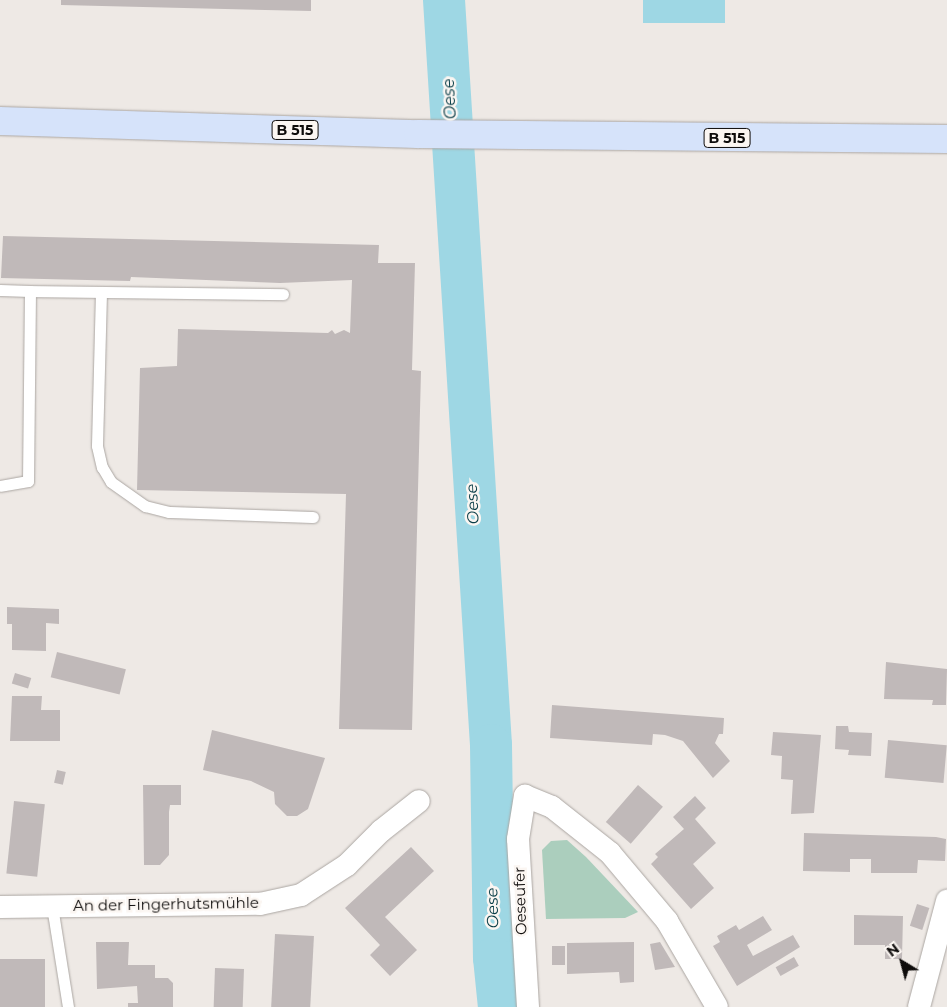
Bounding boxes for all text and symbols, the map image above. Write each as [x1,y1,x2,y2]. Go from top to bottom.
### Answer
water label: Oese [439,78,461,120]
road number: B 515 [271,118,319,142]
road number: B 515 [703,126,751,150]
water label: Oese [462,483,484,525]
street label: Oeseufer [510,867,530,935]
water label: Oese [483,888,503,928]
street label: An der Fingerhutsmühle [73,893,259,915]
north arrow [877,937,927,987]
text: N [883,939,903,961]

